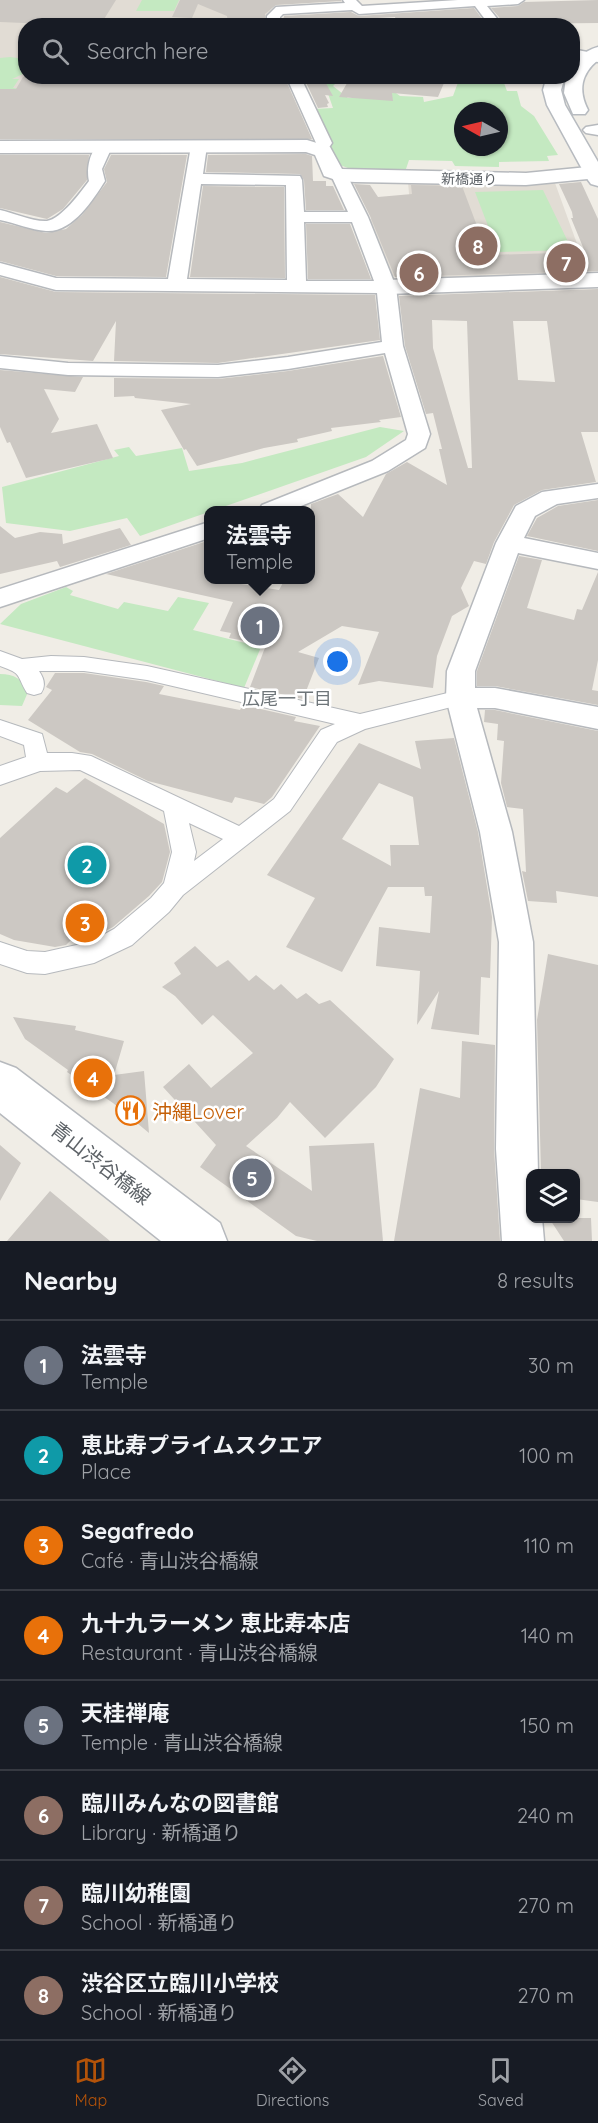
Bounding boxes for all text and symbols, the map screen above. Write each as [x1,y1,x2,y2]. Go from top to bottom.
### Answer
search box [18,18,580,84]
icon: search [39,35,72,68]
text: Search here [87,37,208,65]
north arrow [454,102,508,156]
street label: 新橋通り [441,170,497,188]
pin: 8 [458,224,498,268]
pin: 7 [546,240,586,286]
pin: 6 [400,250,438,296]
popup [204,506,315,584]
text: 法雲寺 [226,521,292,549]
text: Temple [226,549,293,574]
pin: 1 [240,604,280,648]
your location [323,647,352,676]
district label: 広尾一丁目 [242,687,332,710]
pin: 2 [68,842,106,888]
pin: 3 [66,900,104,946]
pin: 4 [74,1056,112,1100]
restaurant icon: 沖縄Lover [115,1095,147,1127]
place label: 沖縄Lover [152,1099,244,1124]
street label: 青山渋谷橋線 [46,1116,156,1210]
pin: 5 [232,1156,272,1200]
map controls [526,1169,580,1223]
button: layers [526,1169,580,1223]
text: Nearby [24,1264,118,1297]
text: 8 results [497,1268,574,1293]
text: 法雲寺 [81,1341,147,1369]
text: 1 [40,1353,47,1378]
text: 30 m [528,1353,574,1378]
text: Temple [81,1369,148,1394]
text: 恵比寿プライムスクエア [81,1431,323,1459]
text: 2 [38,1443,49,1468]
text: 100 m [519,1443,574,1468]
text: Place [81,1459,131,1484]
text: Segafredo [81,1517,194,1545]
text: 3 [38,1533,49,1558]
text: 110 m [524,1533,574,1558]
text: Café · 青山渋谷橋線 [81,1548,259,1573]
text: 九十九ラーメン 恵比寿本店 [81,1609,350,1637]
text: 4 [38,1623,49,1648]
text: 140 m [521,1623,574,1648]
text: Restaurant · 青山渋谷橋線 [81,1640,318,1665]
text: 天桂禅庵 [81,1699,169,1727]
text: 5 [38,1713,49,1738]
text: 150 m [520,1713,574,1738]
text: Temple · 青山渋谷橋線 [81,1730,283,1755]
text: 臨川みんなの図書館 [81,1789,279,1817]
text: 6 [38,1803,49,1828]
text: 240 m [517,1803,574,1828]
text: Library · 新橋通り [81,1820,242,1845]
text: 臨川幼稚園 [81,1879,191,1907]
text: 7 [38,1893,49,1918]
text: 270 m [517,1893,574,1918]
text: School · 新橋通り [81,1910,238,1935]
text: 渋谷区立臨川小学校 [81,1969,279,1997]
text: 8 [38,1983,49,2008]
text: 270 m [517,1983,574,2008]
text: School · 新橋通り [81,2000,238,2025]
tab: Map [74,2054,107,2110]
tab: Directions [256,2054,329,2110]
tab: Saved [478,2054,524,2110]

